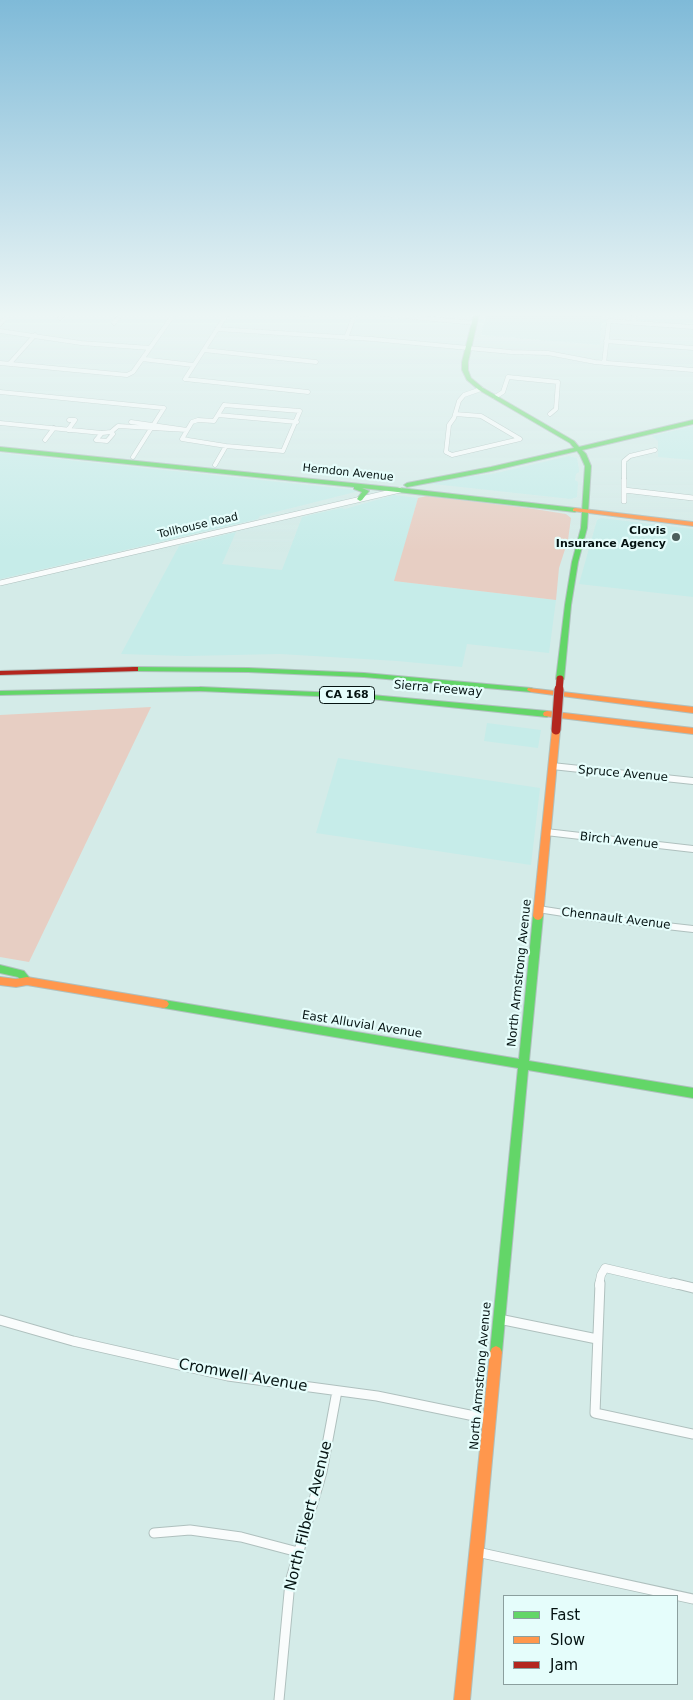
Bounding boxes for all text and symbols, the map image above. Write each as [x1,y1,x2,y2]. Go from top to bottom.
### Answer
street label: Herndon Avenue [302,462,394,484]
street label: Tollhouse Road [157,510,239,542]
place label: Clovis Insurance Agency [556,524,666,550]
marker: Clovis Insurance Agency [670,531,682,543]
street label: Sierra Freeway [393,678,483,700]
road number: CA 168 [320,686,374,704]
street label: Spruce Avenue [577,763,669,785]
street label: Birch Avenue [579,830,659,852]
street label: North Armstrong Avenue [505,898,535,1048]
street label: Chennault Avenue [561,905,671,933]
street label: East Alluvial Avenue [301,1008,423,1042]
street label: North Armstrong Avenue [467,1301,495,1451]
street label: Cromwell Avenue [177,1356,309,1396]
street label: North Filbert Avenue [282,1439,336,1593]
legend [503,1595,678,1685]
text: Fast [550,1606,580,1624]
text: Slow [550,1631,585,1649]
text: Jam [550,1656,578,1674]

